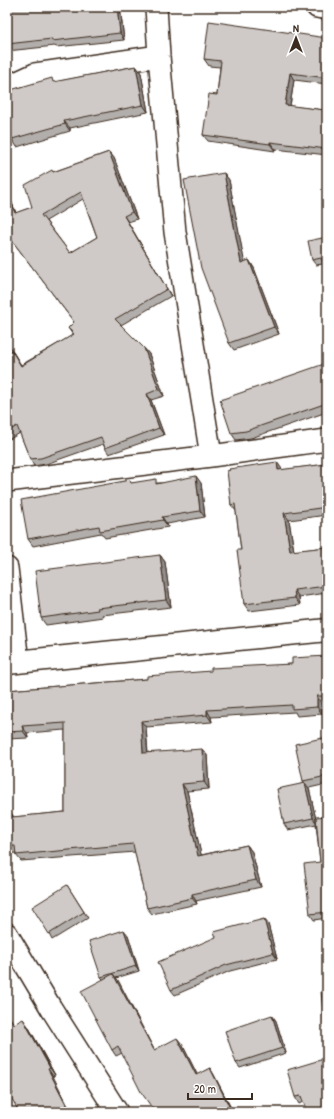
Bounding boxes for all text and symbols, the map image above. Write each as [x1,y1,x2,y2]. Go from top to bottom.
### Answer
north arrow [276,18,316,58]
text: N [293,21,299,35]
scale bar [188,1075,252,1101]
text: 20 m [194,1080,216,1097]

